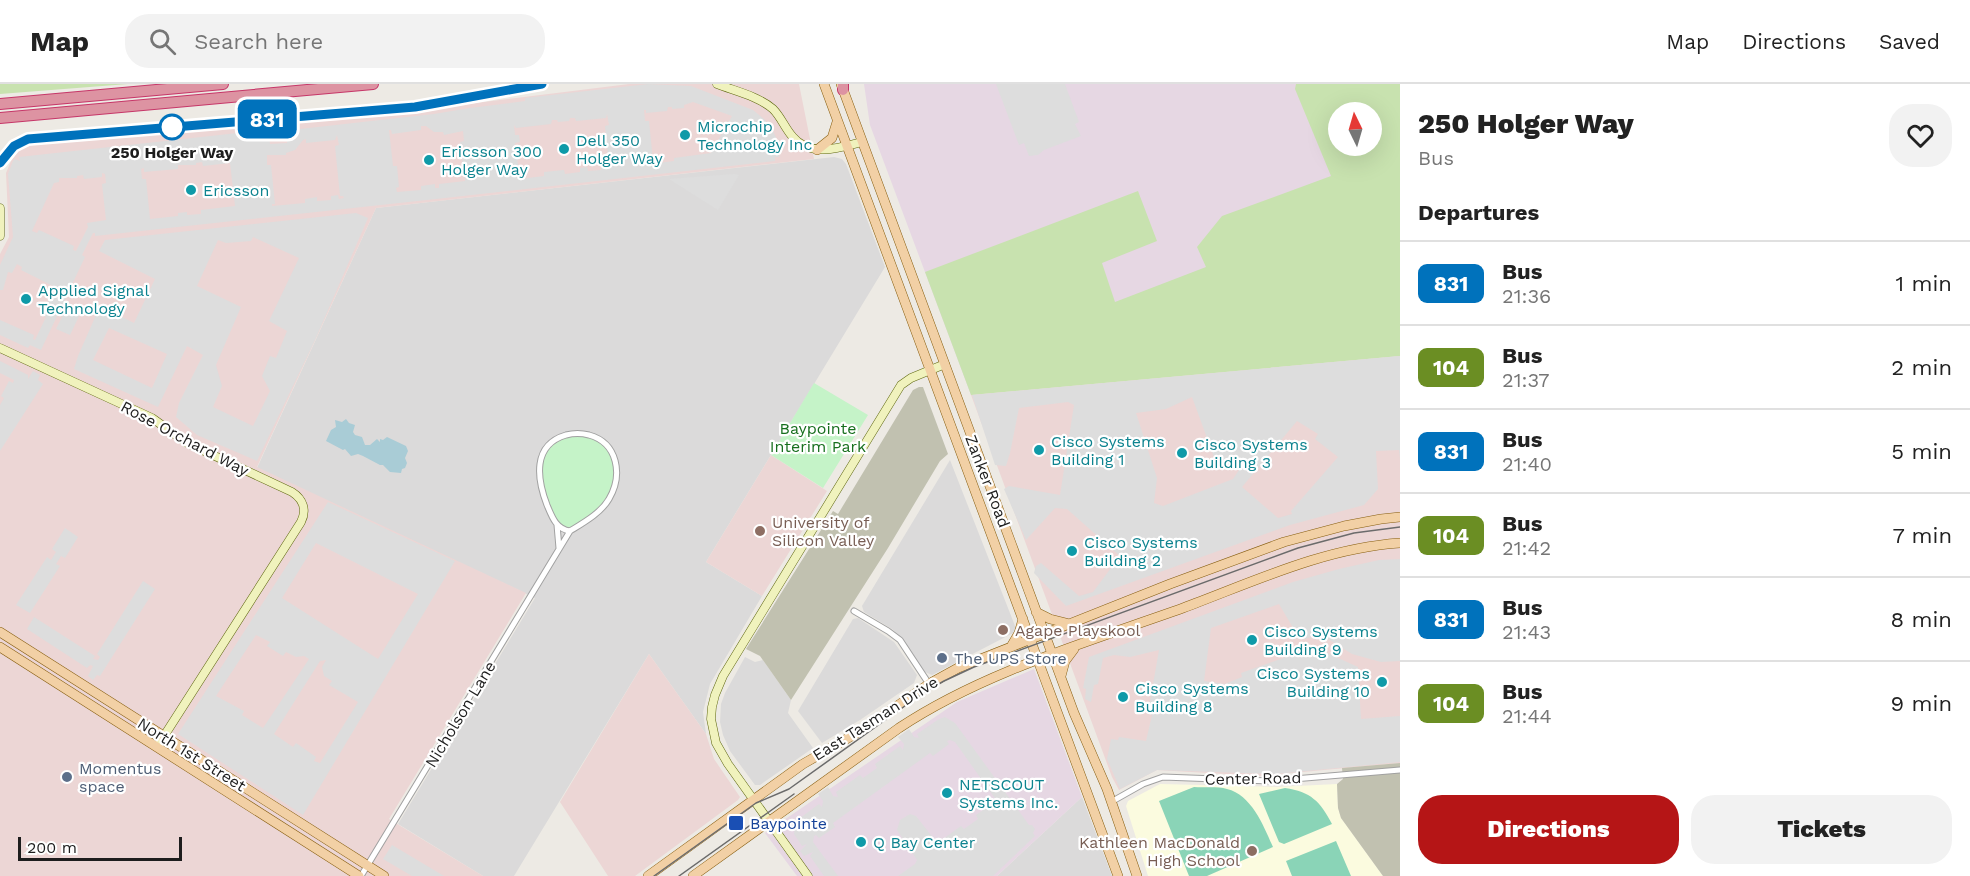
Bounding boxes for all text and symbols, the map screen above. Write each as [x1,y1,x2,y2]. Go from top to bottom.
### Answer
search box [125,14,545,68]
text: Map [30,25,89,58]
icon: search [146,25,179,58]
text: Search here [194,29,323,54]
text: Map [1666,29,1709,54]
text: Directions [1742,29,1846,54]
text: Saved [1879,29,1940,54]
line badge: 831 [232,99,302,138]
north arrow [1328,102,1382,156]
map controls [1328,102,1382,156]
button: heart [1889,104,1952,167]
text: 831 [250,107,284,132]
text: 250 Holger Way [1418,107,1634,140]
marker: 250 Holger Way [159,114,185,140]
place label: Microchip Technology Inc [697,117,812,154]
marker: Microchip Technology Inc [678,128,692,142]
place label: Dell 350 Holger Way [576,131,663,168]
place label: Ericsson 300 Holger Way [441,142,542,179]
marker: Dell 350 Holger Way [557,142,571,156]
place label: 250 Holger Way [111,143,234,162]
text: Bus [1418,146,1454,170]
marker: Ericsson 300 Holger Way [422,153,436,167]
place label: Ericsson [203,181,269,200]
marker: Ericsson [184,183,198,197]
text: Departures [1418,200,1539,225]
text: Bus [1502,259,1542,284]
text: 831 [1434,271,1468,296]
text: 1 min [1895,271,1952,296]
place label: Applied Signal Technology [38,281,149,318]
text: 21:36 [1502,284,1551,308]
marker: Applied Signal Technology [19,292,33,306]
text: Bus [1502,343,1542,368]
text: 104 [1433,355,1469,380]
text: 2 min [1891,355,1952,380]
text: 21:37 [1502,368,1549,392]
street label: Rose Orchard Way [118,397,253,481]
park label: Baypointe Interim Park [770,419,866,456]
text: Bus [1502,427,1542,452]
street label: Zanker Road [961,432,1014,530]
place label: Cisco Systems Building 1 [1051,432,1165,469]
place label: Cisco Systems Building 3 [1194,435,1308,472]
text: 831 [1434,439,1468,464]
text: 5 min [1891,439,1952,464]
marker: Cisco Systems Building 1 [1032,443,1046,457]
marker: Cisco Systems Building 3 [1175,446,1189,460]
text: 21:40 [1502,452,1552,476]
text: Bus [1502,511,1542,536]
place label: University of Silicon Valley [772,513,875,550]
text: 104 [1433,523,1469,548]
text: 7 min [1892,523,1952,548]
marker: University of Silicon Valley [753,524,767,538]
place label: Cisco Systems Building 2 [1084,533,1198,570]
text: 21:42 [1502,536,1551,560]
marker: Cisco Systems Building 2 [1065,544,1079,558]
text: Bus [1502,595,1542,620]
text: 831 [1434,607,1468,632]
text: 8 min [1891,607,1952,632]
text: 21:43 [1502,620,1551,644]
place label: Agape Playskool [1015,621,1141,640]
place label: Cisco Systems Building 9 [1264,622,1378,659]
marker: Agape Playskool [996,623,1010,637]
marker: Cisco Systems Building 9 [1245,633,1259,647]
place label: The UPS Store [954,649,1067,668]
marker: The UPS Store [935,651,949,665]
street label: Nicholson Lane [421,658,500,771]
place label: Cisco Systems Building 10 [1256,664,1370,701]
street label: East Tasman Drive [809,672,942,765]
marker: Cisco Systems Building 10 [1375,675,1389,689]
place label: Cisco Systems Building 8 [1135,679,1249,716]
text: Bus [1502,679,1542,704]
marker: Cisco Systems Building 8 [1116,690,1130,704]
text: 104 [1433,691,1469,716]
text: 9 min [1890,691,1952,716]
text: 21:44 [1502,704,1552,728]
street label: North 1st Street [134,714,250,795]
place label: Momentus space [79,759,161,796]
street label: Center Road [1205,768,1301,789]
marker: Momentus space [60,770,74,784]
place label: NETSCOUT Systems Inc. [959,775,1058,812]
marker: NETSCOUT Systems Inc. [940,786,954,800]
button: Directions [1418,795,1679,864]
button: Tickets [1691,795,1952,864]
marker: Baypointe [727,814,745,832]
place label: Baypointe [750,814,827,833]
place label: Q Bay Center [873,833,976,852]
place label: Kathleen MacDonald High School [1079,833,1240,870]
scale bar [18,834,182,862]
marker: Q Bay Center [854,835,868,849]
text: 200 m [27,838,77,857]
marker: Kathleen MacDonald High School [1245,844,1259,858]

